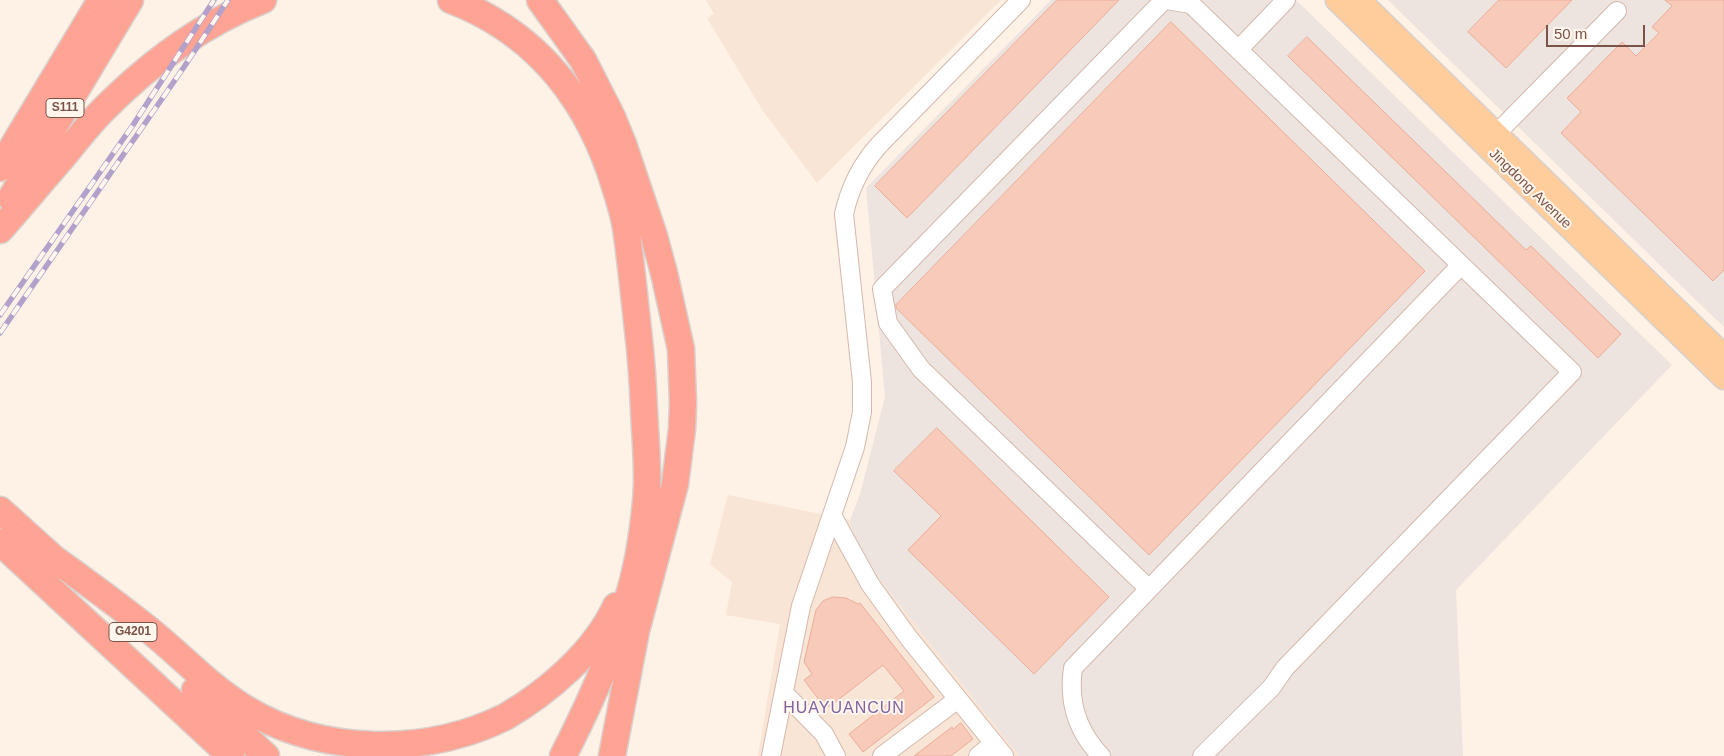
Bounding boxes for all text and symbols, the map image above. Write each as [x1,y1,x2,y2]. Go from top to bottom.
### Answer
scale bar [1549,15,1648,47]
text: 50 m [1554,25,1587,42]
road number: S111 [46,99,84,118]
street label: Jingdong Avenue [1485,145,1575,233]
road number: G4201 [109,622,157,642]
district label: HUAYUANCUN [782,699,906,719]

